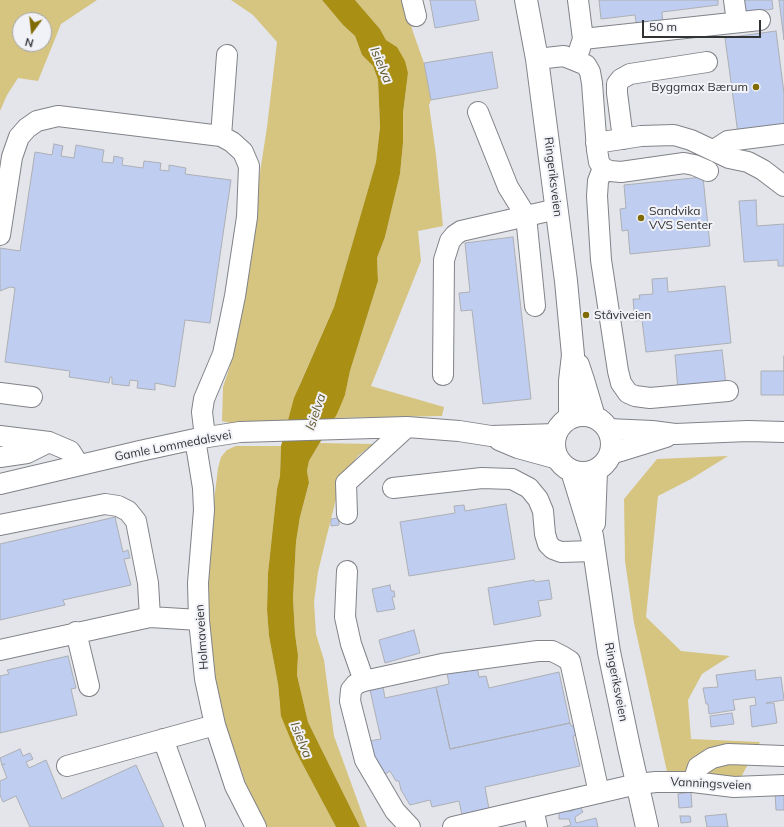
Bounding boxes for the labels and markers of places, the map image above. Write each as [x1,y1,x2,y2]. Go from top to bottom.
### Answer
place label: Byggmax Bærum [651,80,748,94]
marker: Byggmax Bærum [751,82,761,92]
place label: Sandvika VVS Senter [649,204,712,232]
marker: Sandvika VVS Senter [636,213,646,223]
place label: Ståviveien [594,308,651,322]
marker: Ståviveien [581,310,591,320]

